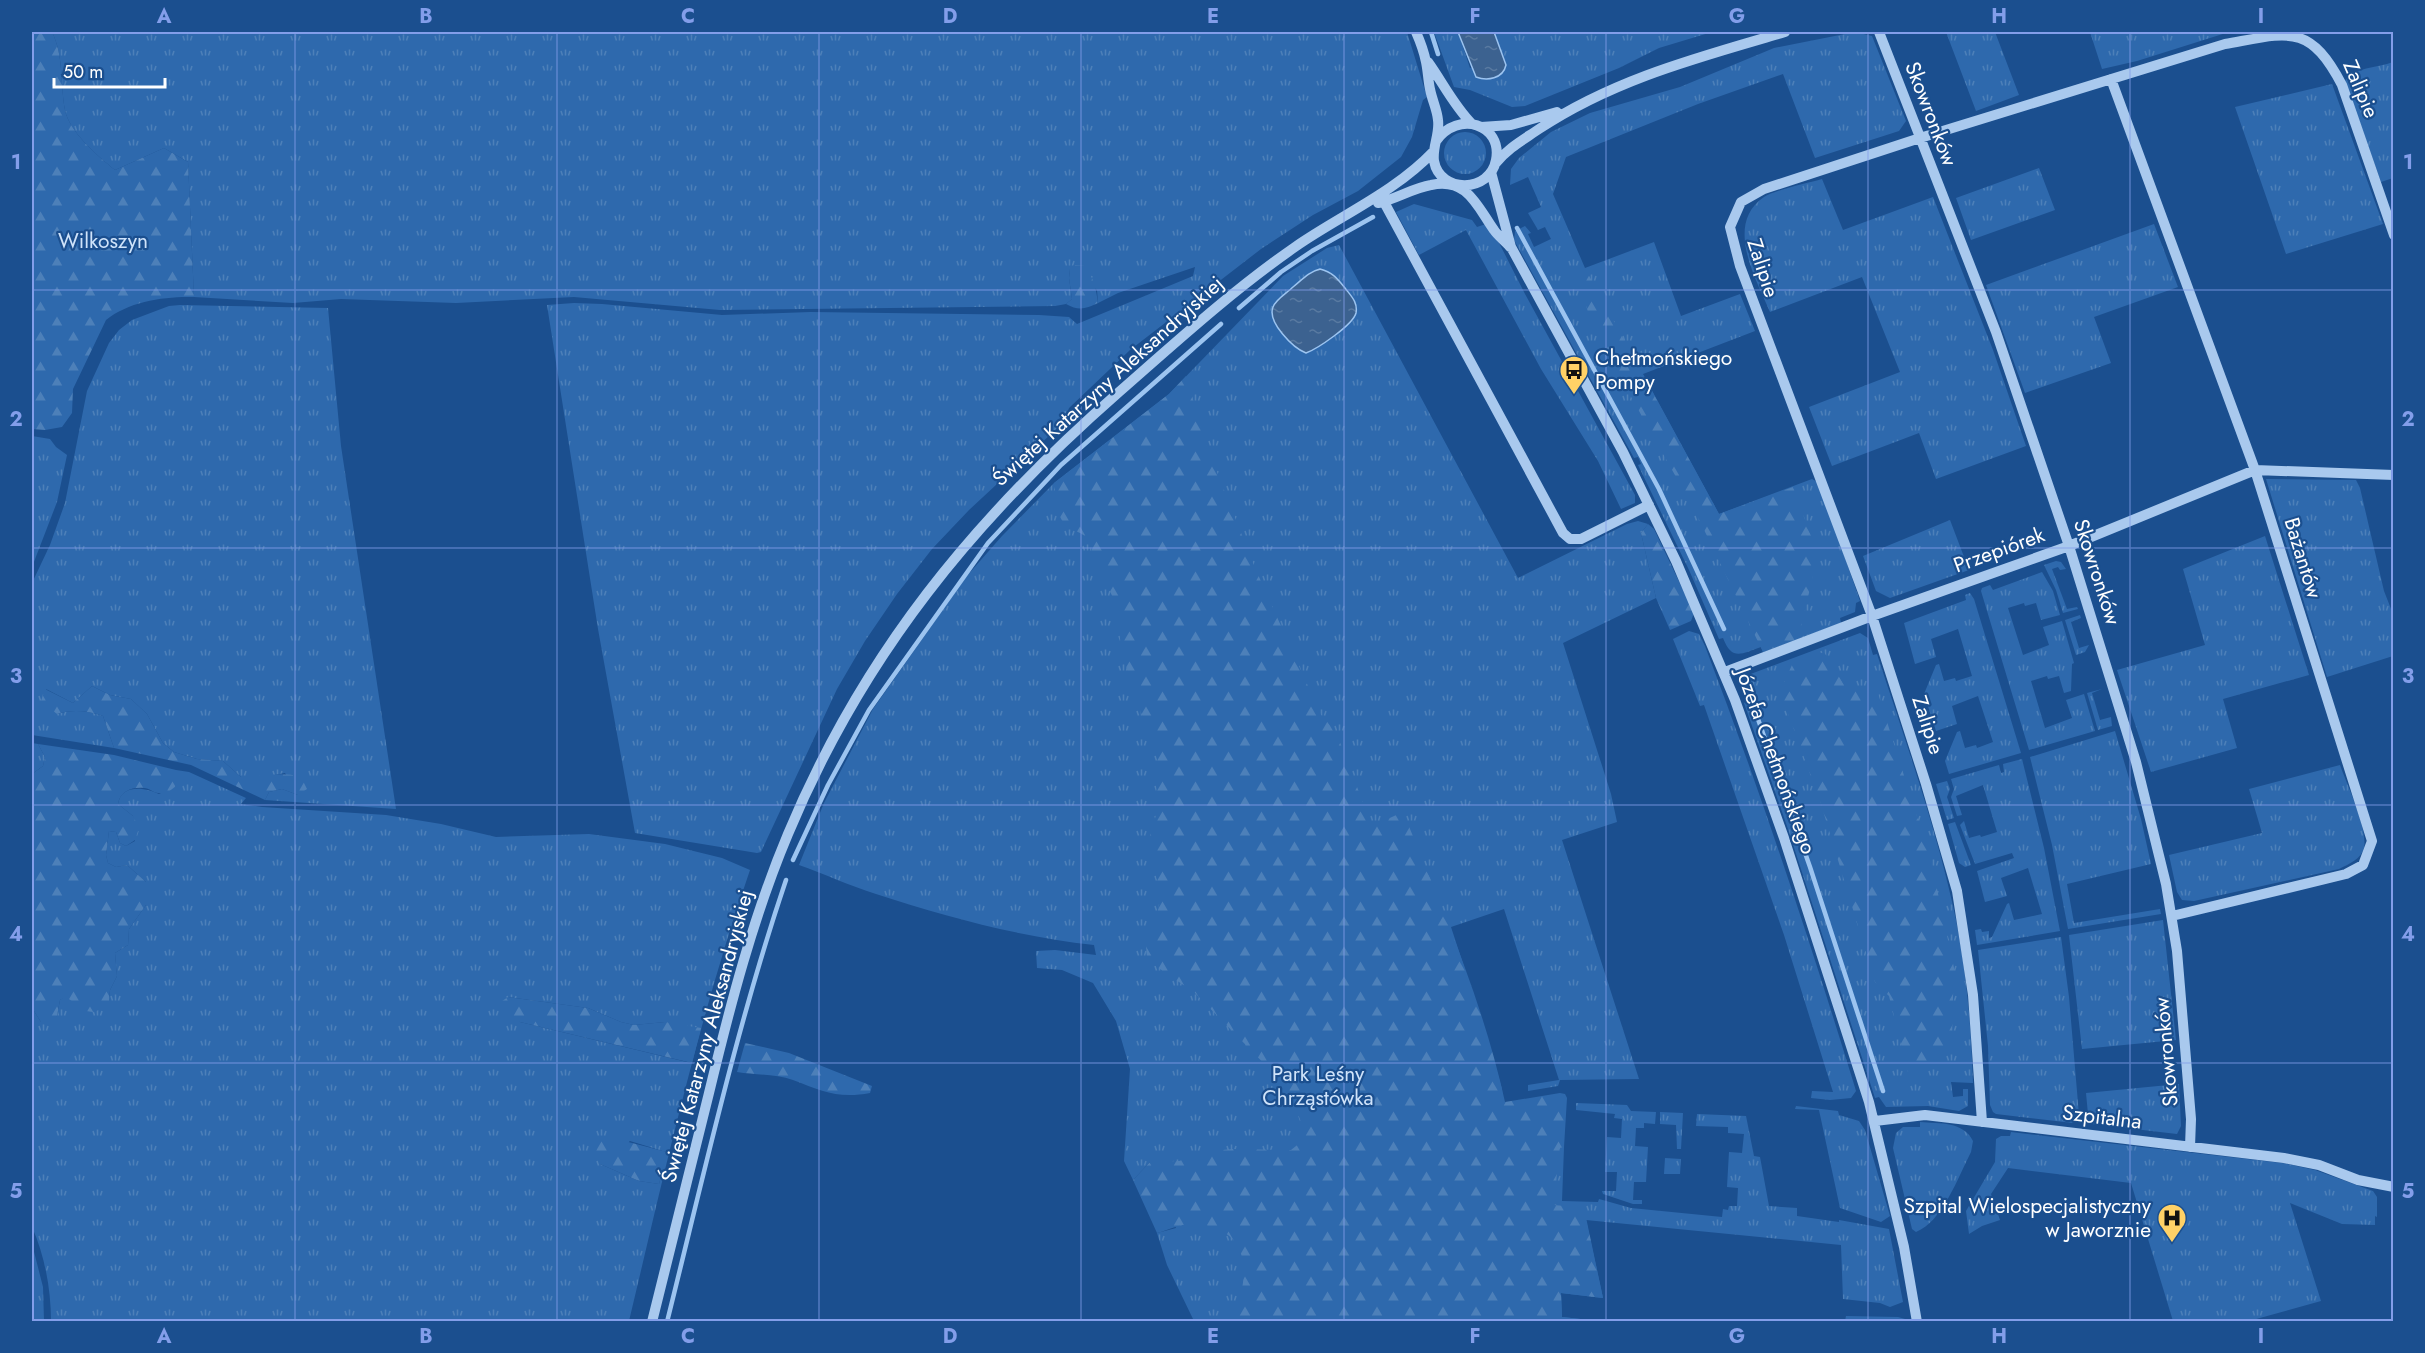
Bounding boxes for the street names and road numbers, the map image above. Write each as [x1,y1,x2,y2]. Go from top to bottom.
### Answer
street label: Zalipie [2335,55,2387,123]
street label: Skowronków [1897,57,1965,171]
street label: Zalipie [1739,235,1787,301]
street label: Świętej Katarzyny Aleksandryjskiej [986,269,1230,493]
street label: Bażantów [2277,514,2330,603]
street label: Skowronków [2066,515,2128,629]
street label: Przepiórek [1949,519,2049,580]
street label: Józefa Chełmońskiego [1727,661,1824,858]
street label: Zalipie [1904,692,1952,758]
street label: Świętej Katarzyny Aleksandryjskiej [653,886,761,1186]
street label: Skowronków [2146,995,2186,1108]
street label: Szpitalna [2061,1097,2143,1137]

